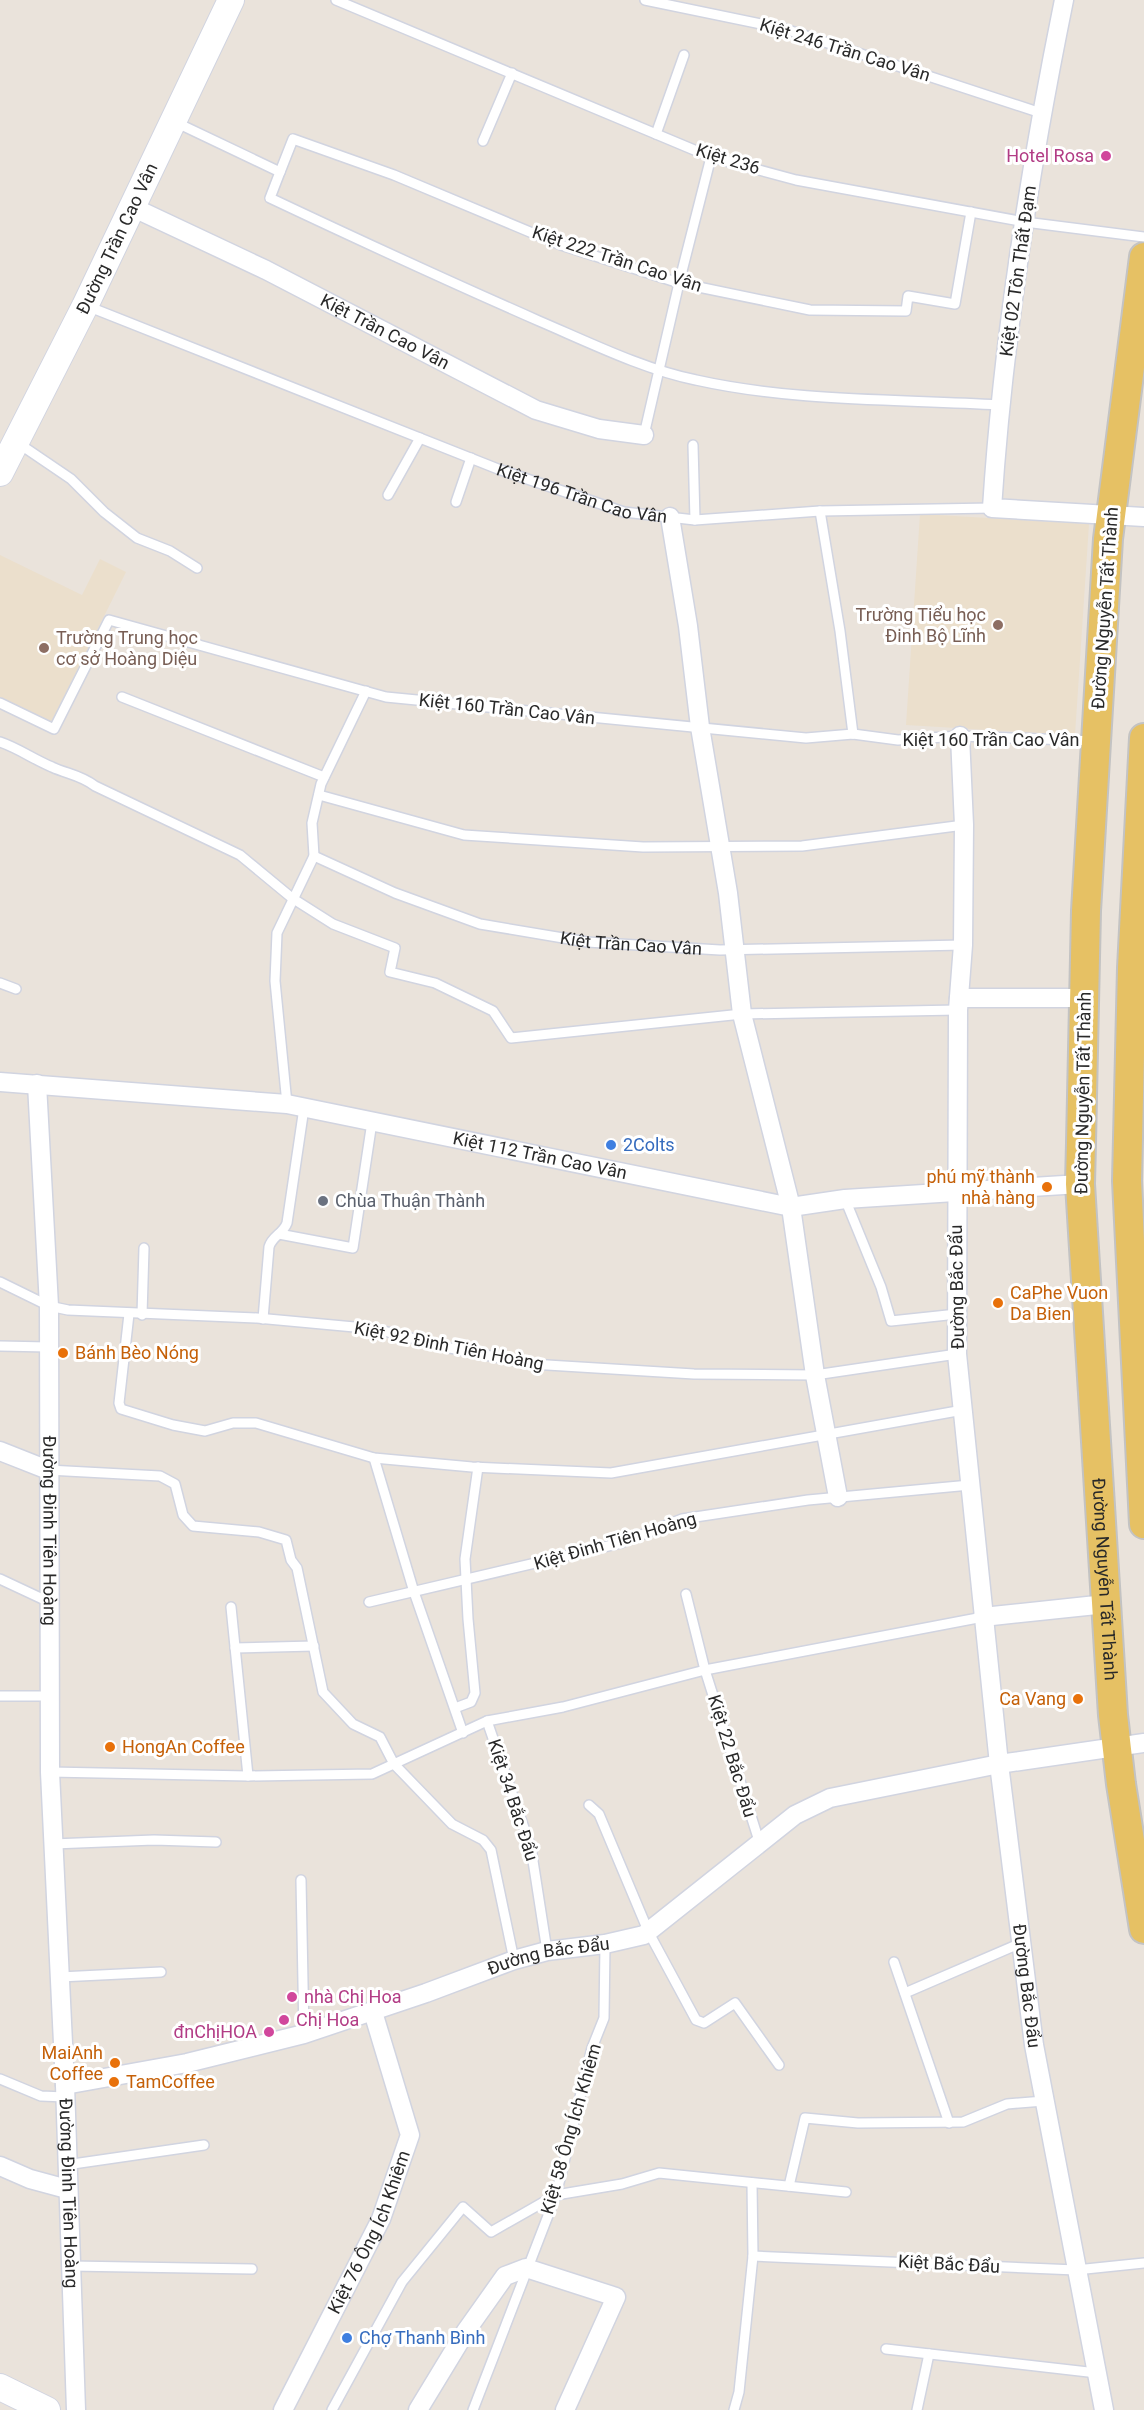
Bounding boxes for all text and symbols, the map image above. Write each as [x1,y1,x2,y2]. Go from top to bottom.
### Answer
street label: Kiệt 246 Trần Cao Vân [757,14,933,85]
street label: Kiệt 236 [694,139,763,178]
place label: Hotel Rosa [1006,145,1094,166]
marker: Hotel Rosa [1099,149,1113,163]
street label: Đường Trần Cao Vân [72,160,162,317]
street label: Kiệt 02 Tôn Thất Đạm [995,184,1040,358]
street label: Kiệt 222 Trần Cao Vân [530,221,705,296]
street label: Kiệt Trần Cao Vân [317,289,453,373]
street label: Kiệt 196 Trần Cao Vân [494,458,668,527]
street label: Đường Nguyễn Tất Thành [1087,506,1122,710]
place label: Trường Tiểu học Đinh Bộ Lĩnh [856,604,986,646]
marker: Trường Tiểu học Đinh Bộ Lĩnh [991,618,1005,632]
place label: Trường Trung học cơ sở Hoàng Diệu [56,627,198,669]
marker: Trường Trung học cơ sở Hoàng Diệu [37,641,51,655]
street label: Kiệt 160 Trần Cao Vân [418,689,596,728]
street label: Kiệt 160 Trần Cao Vân [902,729,1080,750]
street label: Kiệt Trần Cao Vân [559,927,703,959]
street label: Đường Nguyễn Tất Thành [1070,991,1095,1195]
street label: Kiệt 112 Trần Cao Vân [451,1127,629,1183]
place label: 2Colts [623,1134,675,1155]
marker: 2Colts [604,1138,618,1152]
place label: phú mỹ thành nhà hàng [926,1166,1035,1208]
marker: phú mỹ thành nhà hàng [1040,1180,1054,1194]
place label: Chùa Thuận Thành [335,1190,485,1211]
marker: Chùa Thuận Thành [316,1194,330,1208]
street label: Đường Bắc Đẩu [945,1224,968,1350]
place label: CaPhe Vuon Da Bien [1010,1282,1108,1324]
marker: CaPhe Vuon Da Bien [991,1296,1005,1310]
street label: Kiệt 92 Đinh Tiên Hoàng [353,1317,546,1374]
place label: Bánh Bèo Nóng [75,1342,199,1363]
marker: Bánh Bèo Nóng [56,1346,70,1360]
street label: Đường Đinh Tiên Hoàng [39,1435,61,1626]
street label: Đường Nguyễn Tất Thành [1088,1477,1122,1681]
street label: Kiệt Đinh Tiên Hoàng [531,1507,699,1574]
place label: Ca Vang [999,1688,1066,1709]
street label: Kiệt 22 Bắc Đẩu [704,1692,761,1820]
marker: Ca Vang [1071,1692,1085,1706]
place label: HongAn Coffee [122,1736,245,1757]
street label: Kiệt 34 Bắc Đẩu [484,1736,543,1863]
marker: HongAn Coffee [103,1740,117,1754]
street label: Đường Bắc Đẩu [1009,1923,1045,2049]
street label: Đường Bắc Đẩu [484,1933,611,1979]
place label: nhà Chị Hoa [304,1986,401,2007]
marker: nhà Chị Hoa [285,1990,299,2004]
place label: Chị Hoa [296,2009,359,2030]
marker: Chị Hoa [277,2013,291,2027]
place label: đnChịHOA [174,2021,257,2042]
marker: đnChịHOA [262,2025,276,2039]
street label: Kiệt 58 Ông Ích Khiêm [536,2041,605,2217]
place label: MaiAnh Coffee [42,2042,103,2084]
marker: MaiAnh Coffee [108,2056,122,2070]
place label: TamCoffee [126,2071,215,2092]
marker: TamCoffee [107,2075,121,2089]
street label: Đường Đinh Tiên Hoàng [55,2098,83,2289]
street label: Kiệt 76 Ông Ích Khiêm [323,2148,414,2317]
street label: Kiệt Bắc Đẩu [897,2250,1001,2277]
place label: Chợ Thanh Bình [359,2327,485,2348]
marker: Chợ Thanh Bình [340,2331,354,2345]

